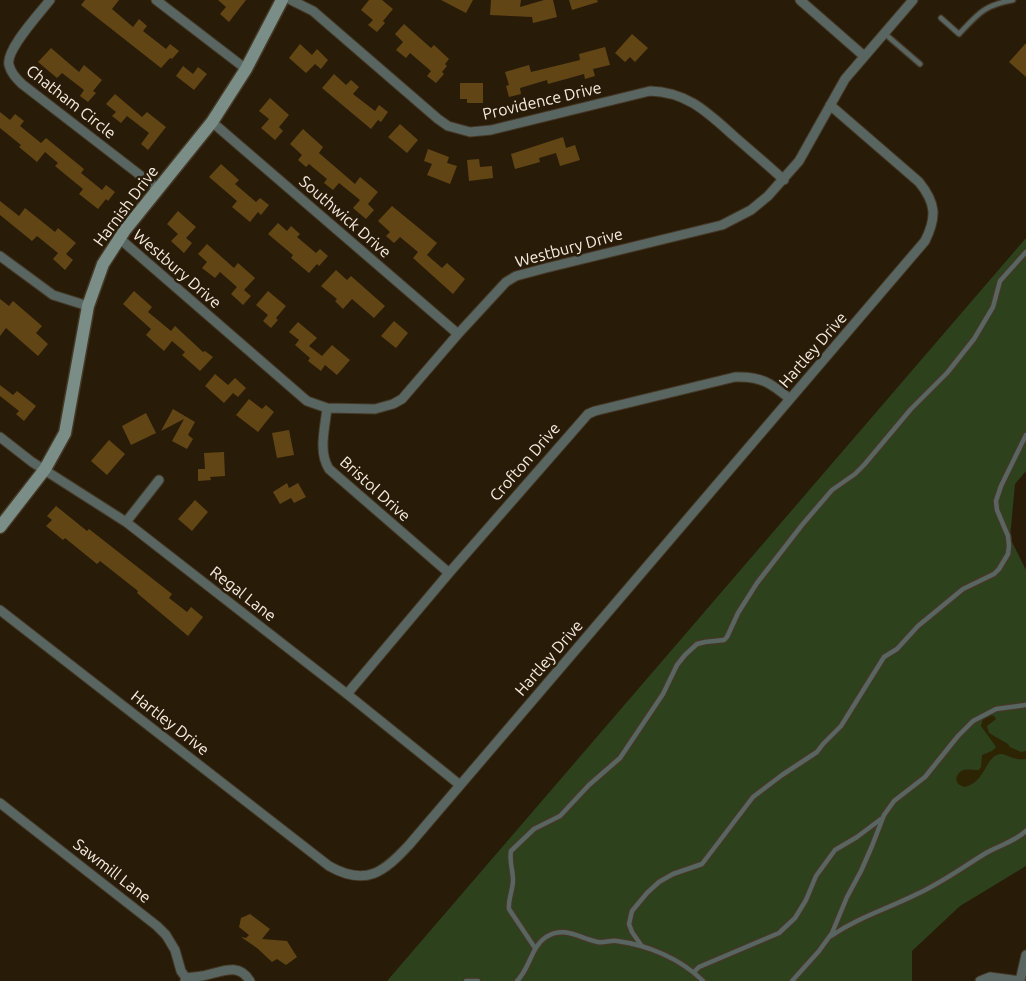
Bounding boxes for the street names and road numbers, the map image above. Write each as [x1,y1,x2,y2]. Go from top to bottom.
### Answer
street label: Chatham Circle [22,61,120,143]
street label: Providence Drive [481,78,603,124]
street label: Harnish Drive [89,162,163,250]
street label: Southwick Drive [295,172,395,262]
street label: Westbury Drive [513,224,625,272]
street label: Westbury Drive [129,225,225,313]
street label: Hartley Drive [775,308,851,392]
street label: Crofton Drive [486,419,564,505]
street label: Bristol Drive [336,452,414,526]
street label: Regal Lane [206,562,280,626]
street label: Hartley Drive [511,616,587,700]
street label: Hartley Drive [127,687,213,759]
street label: Sawmill Lane [69,835,155,907]

